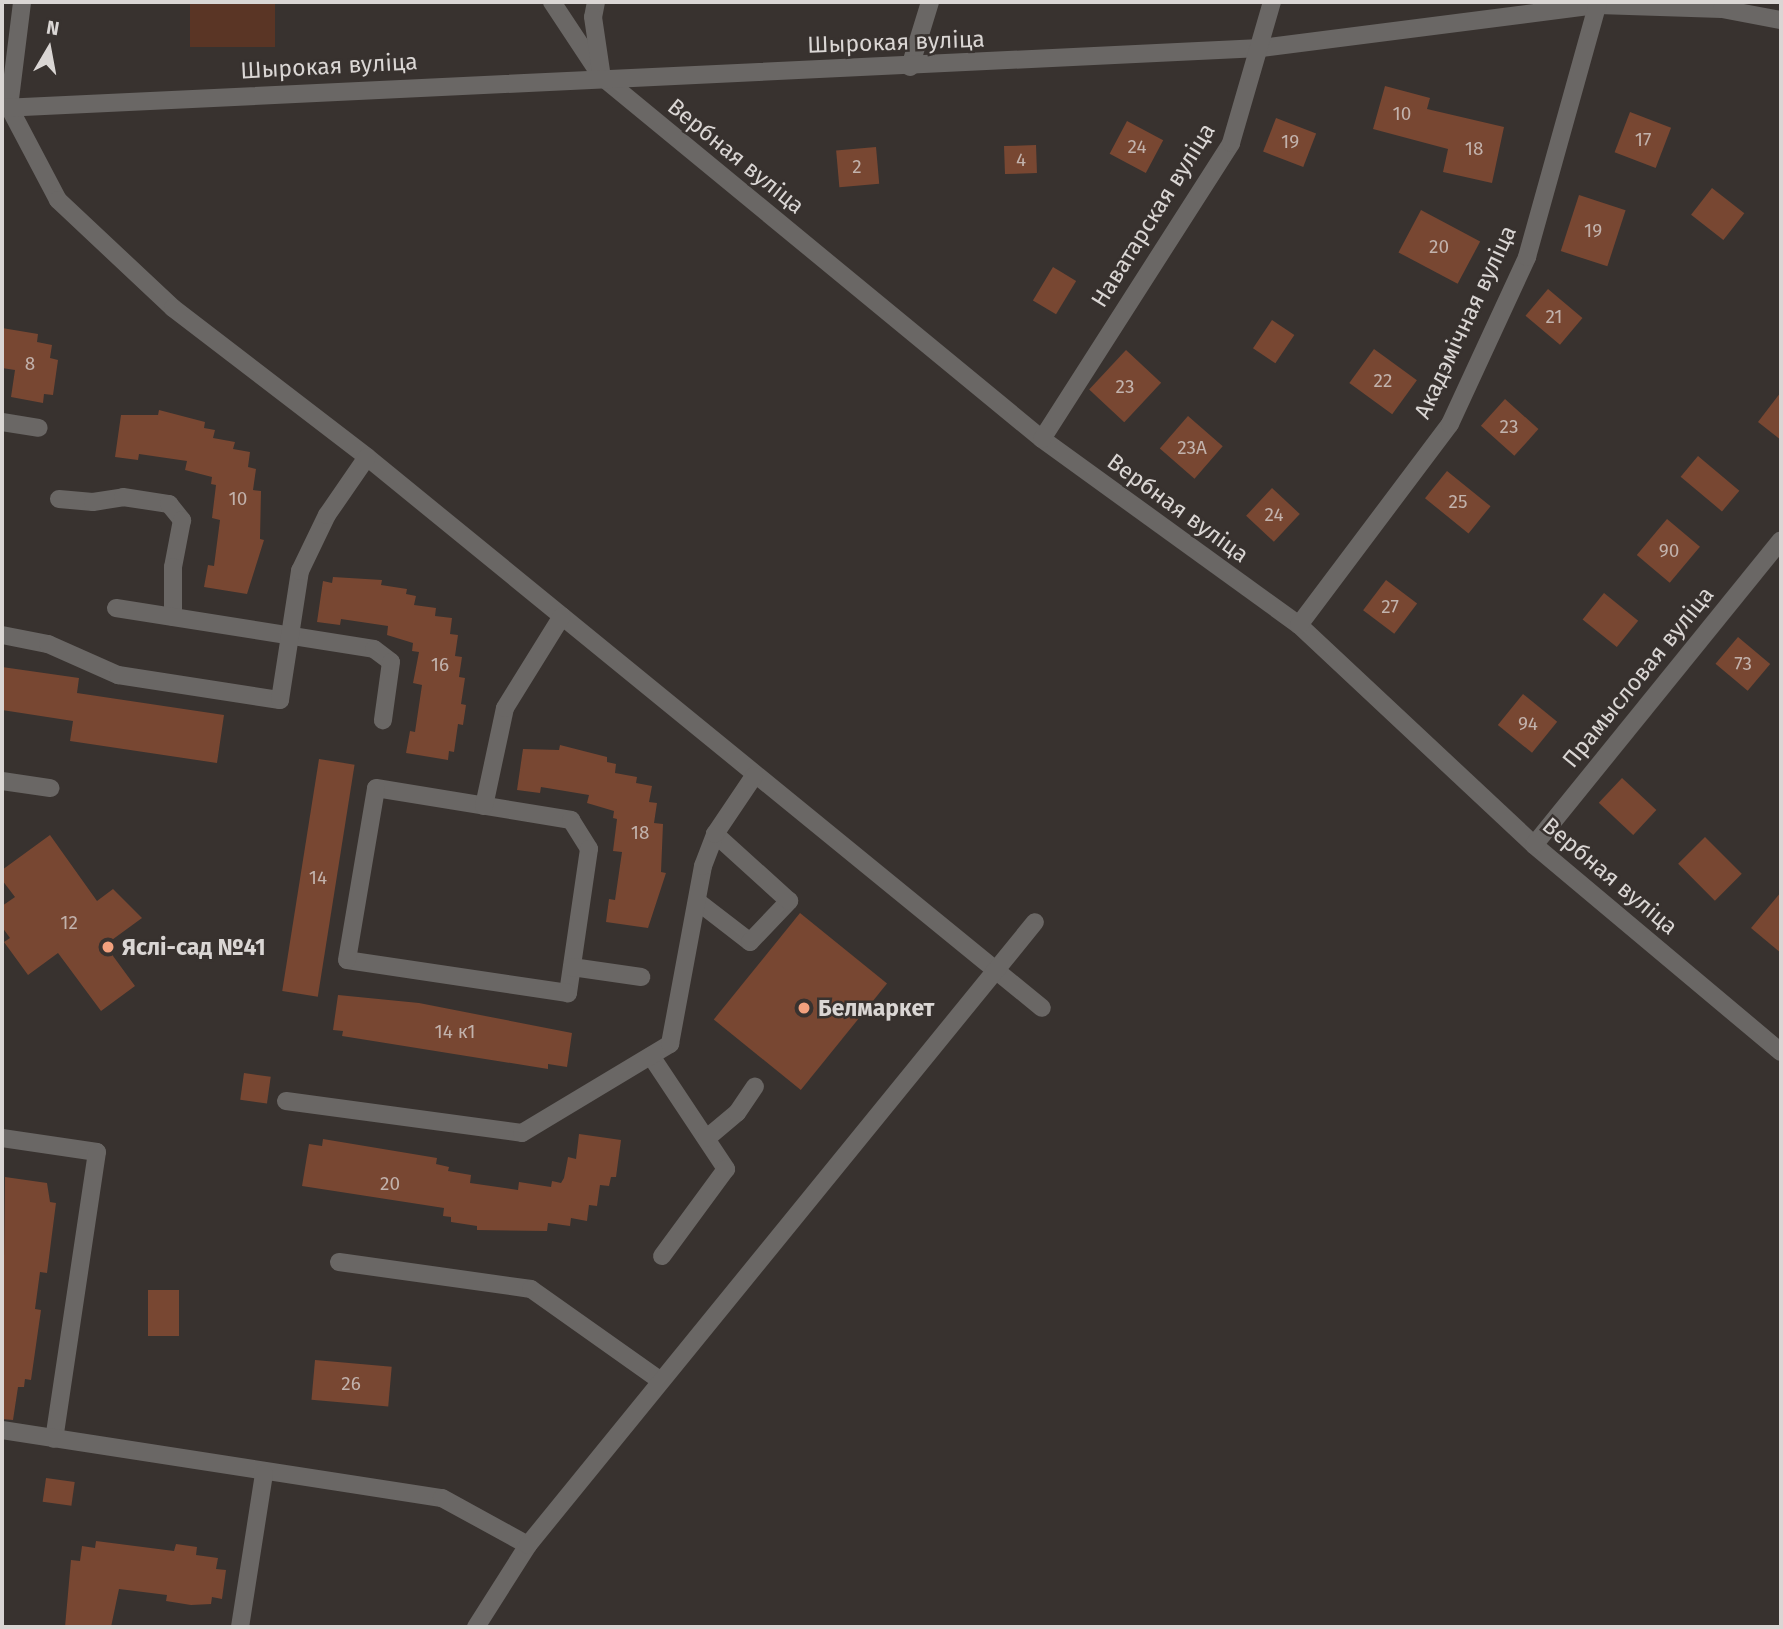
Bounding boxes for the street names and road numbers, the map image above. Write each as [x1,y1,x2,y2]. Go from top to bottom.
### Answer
street label: Шырокая вуліца [807,25,985,59]
street label: Шырокая вуліца [240,48,418,84]
street label: Вербная вуліца [662,92,810,220]
street label: Наватарская вуліца [1085,118,1221,312]
street label: Акадэмічная вуліца [1408,221,1522,423]
street label: Вербная вуліца [1102,448,1254,568]
street label: Прамысловая вуліца [1557,581,1719,773]
street label: Вербная вуліца [1537,811,1683,941]

